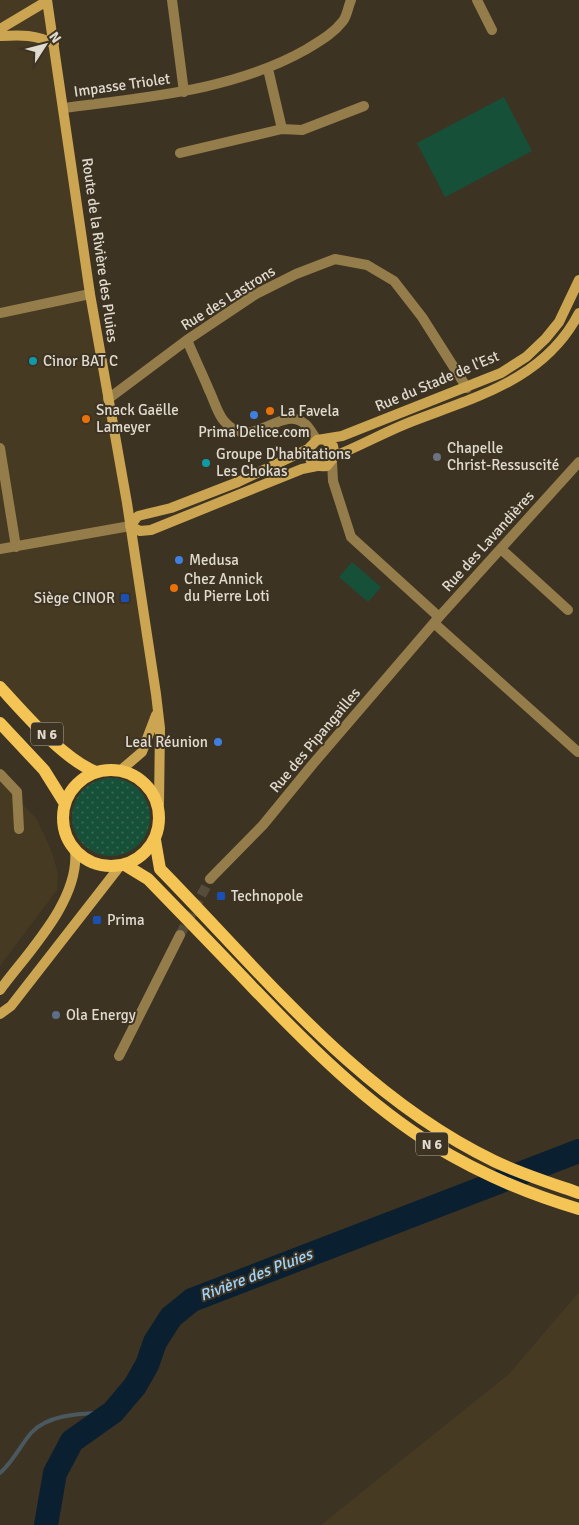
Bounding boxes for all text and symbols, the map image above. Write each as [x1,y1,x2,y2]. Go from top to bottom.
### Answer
north arrow [20,20,70,70]
text: N [45,29,65,47]
street label: Impasse Triolet [73,69,171,101]
street label: Route de la Rivière des Pluies [78,156,122,344]
street label: Rue des Lastrons [177,262,279,334]
street label: Rue du Stade de l'Est [372,347,502,415]
place label: Cinor BAT C [43,352,118,370]
marker: Cinor BAT C [27,355,39,367]
place label: Snack Gaëlle Lameyer [96,401,179,436]
place label: La Favela [280,402,339,420]
marker: La Favela [264,405,276,417]
marker: Prima'Delice.com [248,409,260,421]
marker: Snack Gaëlle Lameyer [80,413,92,425]
place label: Prima'Delice.com [198,423,310,441]
place label: Chapelle Christ-Ressuscité [447,439,559,474]
place label: Groupe D'habitations Les Chokas [216,445,351,480]
marker: Chapelle Christ-Ressuscité [431,451,443,463]
marker: Groupe D'habitations Les Chokas [200,457,212,469]
street label: Rue des Lavandières [438,487,538,595]
place label: Medusa [189,551,239,569]
marker: Medusa [173,554,185,566]
place label: Chez Annick du Pierre Loti [184,570,270,605]
marker: Chez Annick du Pierre Loti [168,582,180,594]
place label: Siège CINOR [34,589,115,607]
marker: Siège CINOR [119,592,131,604]
street label: Rue des Pipangailles [266,684,364,796]
road number: N 6 [31,722,63,746]
place label: Leal Réunion [125,733,208,751]
marker: Leal Réunion [212,736,224,748]
place label: Technopole [231,887,303,905]
marker: Technopole [215,890,227,902]
place label: Prima [107,911,145,929]
marker: Prima [91,914,103,926]
place label: Ola Energy [66,1006,136,1024]
marker: Ola Energy [50,1009,62,1021]
road number: N 6 [416,1132,448,1156]
water label: Rivière des Pluies [197,1244,317,1306]

